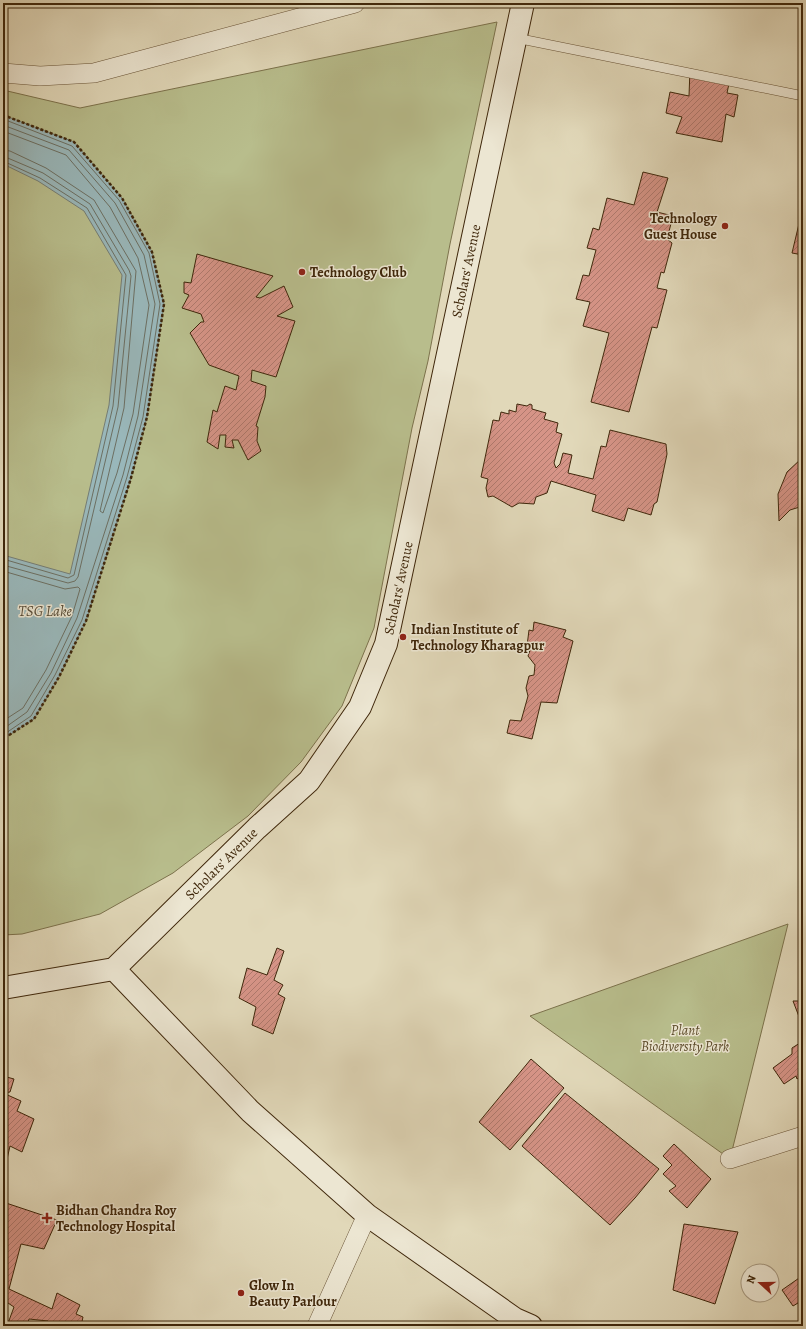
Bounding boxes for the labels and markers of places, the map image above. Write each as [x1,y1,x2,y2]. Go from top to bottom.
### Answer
place label: Technology Guest House [644,209,718,244]
marker: Technology Guest House [720,221,730,231]
place label: Technology Club [310,263,407,282]
marker: Technology Club [297,267,307,277]
place label: Indian Institute of Technology Kharagpur [411,620,545,655]
marker: Indian Institute of Technology Kharagpur [398,632,408,642]
place label: Bidhan Chandra Roy Technology Hospital [56,1201,177,1236]
marker: Bidhan Chandra Roy Technology Hospital [41,1212,53,1224]
place label: Glow In Beauty Parlour [249,1276,337,1311]
marker: Glow In Beauty Parlour [236,1288,246,1298]

